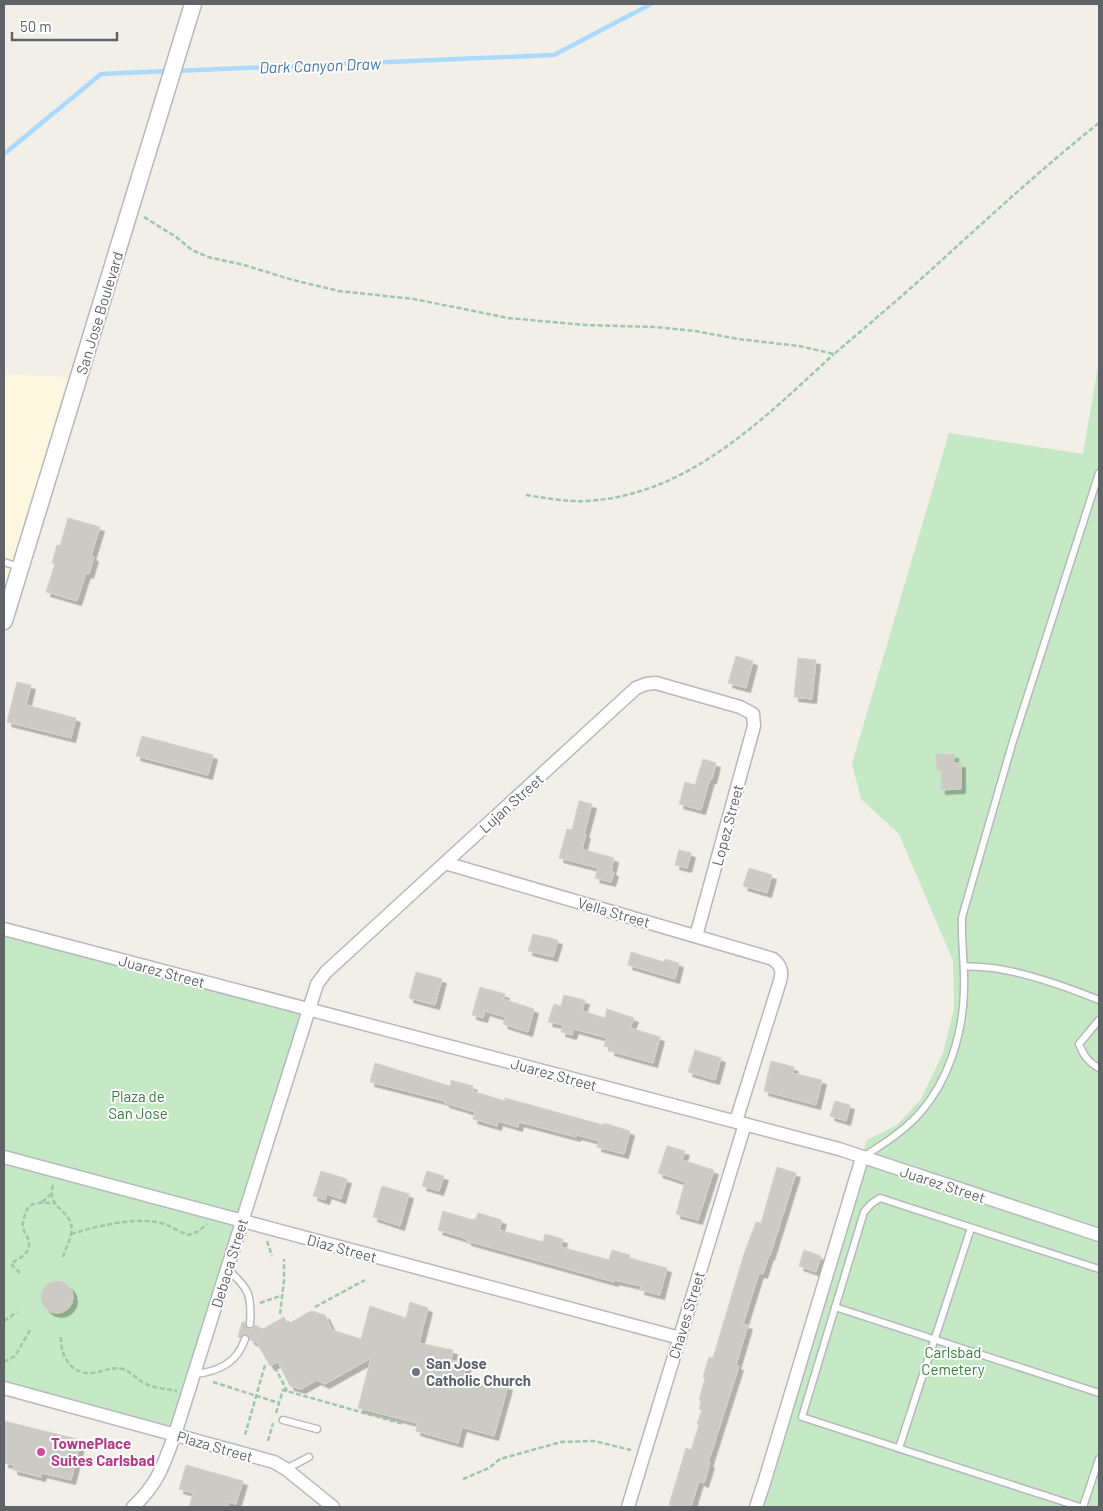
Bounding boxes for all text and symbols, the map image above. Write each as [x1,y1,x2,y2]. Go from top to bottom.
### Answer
scale bar [12,10,118,42]
text: 50 m [20,17,52,35]
water label: Dark Canyon Draw [259,53,382,77]
street label: San Jose Boulevard [72,249,126,377]
street label: Lujan Street [475,770,547,836]
street label: Lopez Street [708,782,746,868]
street label: Vella Street [576,893,652,931]
street label: Juarez Street [117,951,207,991]
street label: Juarez Street [509,1054,599,1094]
park label: Plaza de San Jose [108,1087,168,1122]
street label: Juarez Street [898,1162,988,1206]
street label: Debaca Street [207,1216,251,1310]
street label: Diaz Street [305,1230,379,1266]
street label: Chaves Street [664,1269,708,1361]
park label: Carlsbad Cemetery [921,1343,985,1378]
place label: San Jose Catholic Church [426,1354,531,1389]
marker: San Jose Catholic Church [410,1366,422,1378]
street label: Plaza Street [175,1427,255,1465]
place label: TownePlace Suites Carlsbad [51,1434,155,1469]
marker: TownePlace Suites Carlsbad [35,1446,47,1458]

